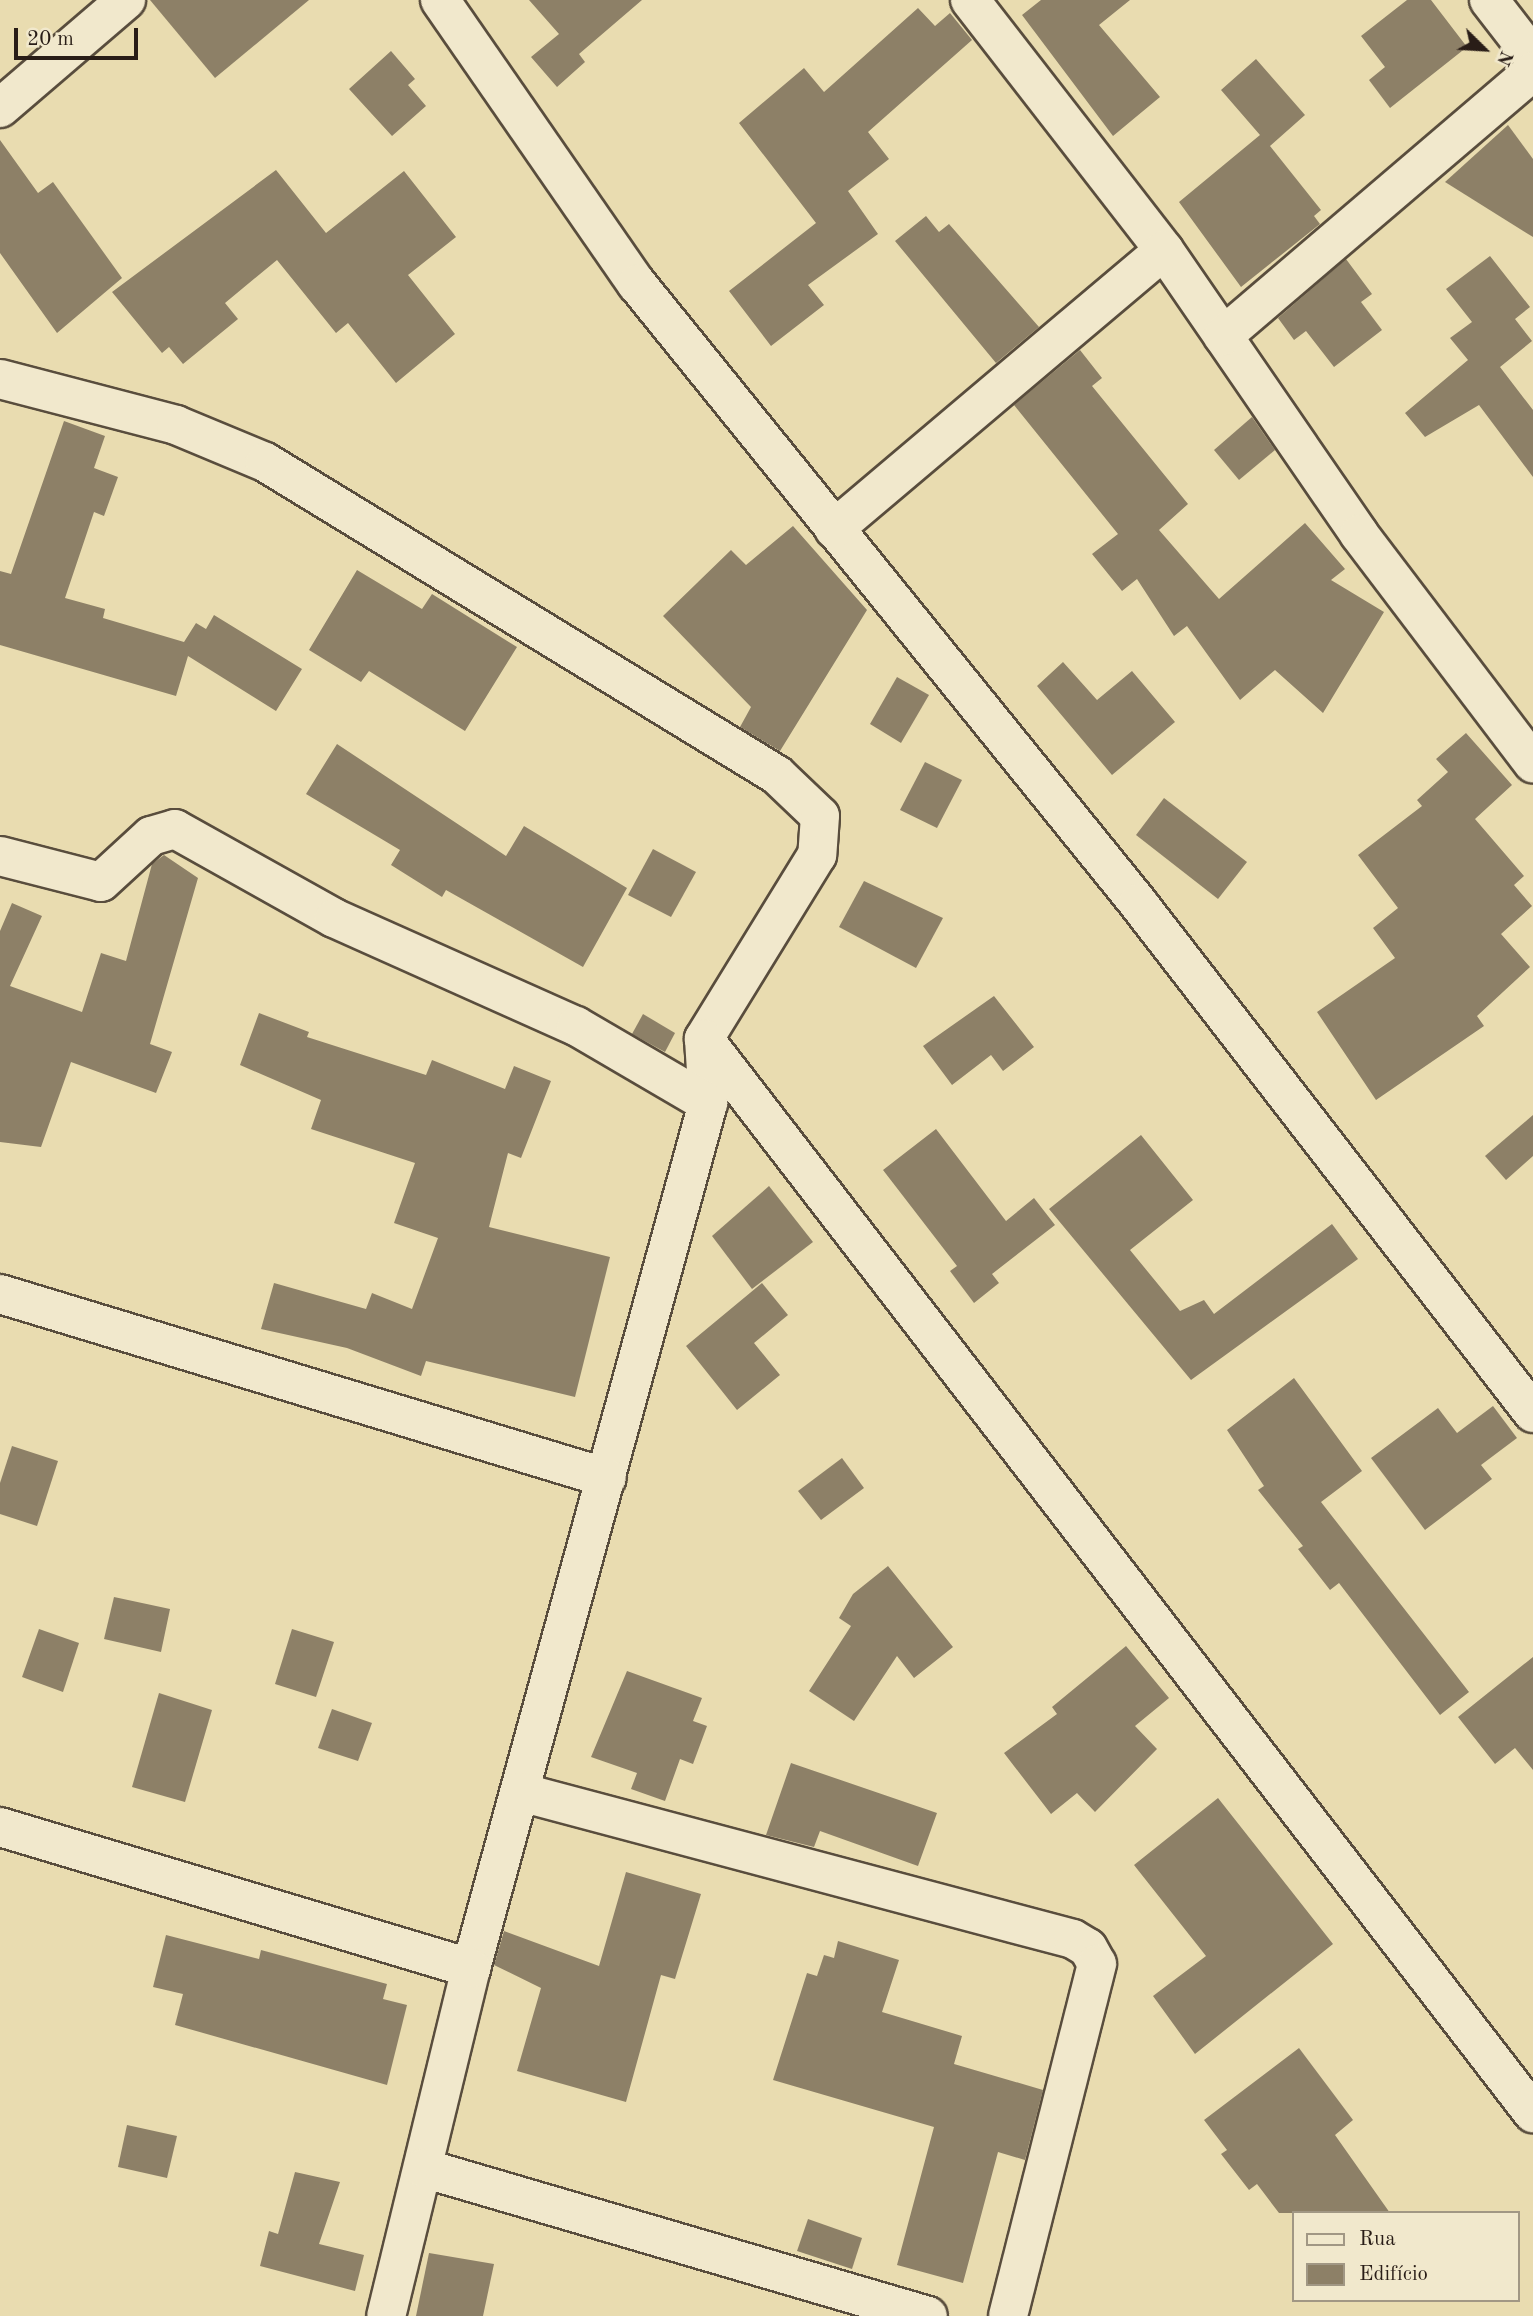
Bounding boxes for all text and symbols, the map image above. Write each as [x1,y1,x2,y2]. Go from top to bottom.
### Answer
scale bar [18,14,142,58]
north arrow [1449,14,1519,84]
text: 20 m [27,29,74,50]
text: N [1492,47,1515,68]
legend [1292,2211,1519,2302]
text: Rua [1359,2229,1396,2250]
text: Edifício [1359,2264,1428,2285]

